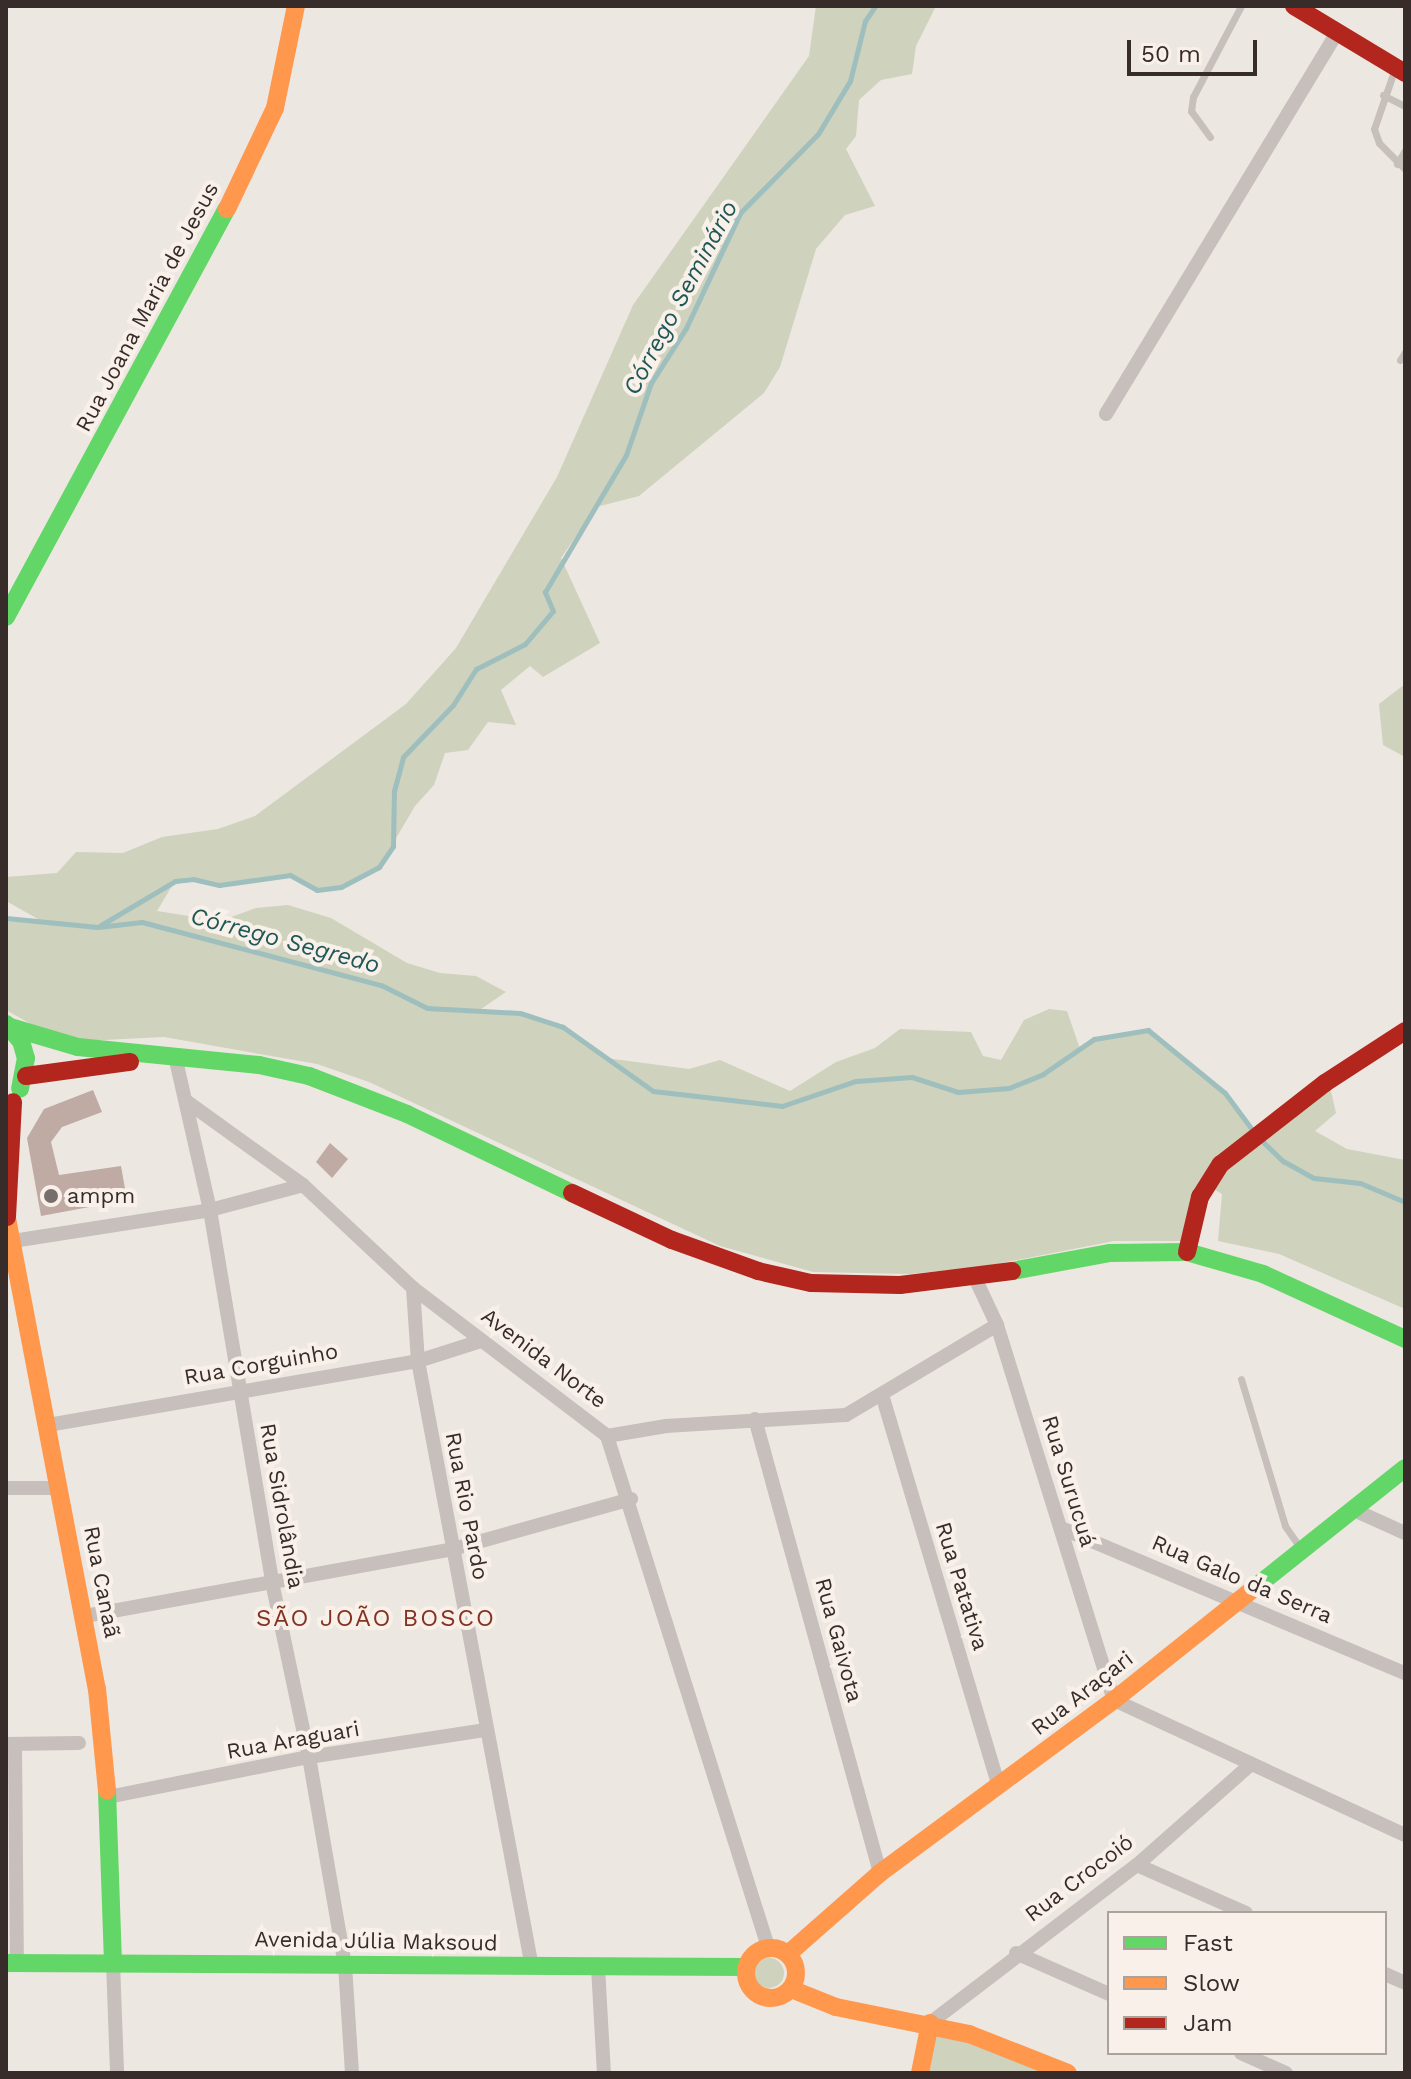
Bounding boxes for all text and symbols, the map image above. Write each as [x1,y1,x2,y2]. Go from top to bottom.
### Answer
scale bar [1131,24,1261,74]
text: 50 m [1141,40,1201,68]
street label: Rua Joana Maria de Jesus [69,177,225,437]
water label: Córrego Seminário [618,196,744,400]
water label: Córrego Segredo [187,902,383,980]
place label: ampm [67,1183,135,1209]
marker: ampm [42,1187,60,1205]
street label: Avenida Norte [476,1302,612,1414]
street label: Rua Corguinho [182,1337,340,1391]
street label: Rua Surucuá [1036,1412,1102,1550]
street label: Rua Sidrolândia [254,1421,310,1591]
street label: Rua Rio Pardo [440,1430,494,1582]
street label: Rua Patativa [930,1518,994,1654]
street label: Rua Canaã [78,1524,126,1640]
street label: Rua Galo da Serra [1147,1529,1337,1629]
street label: Rua Gaivota [810,1575,868,1705]
district label: SÃO JOÃO BOSCO [256,1605,496,1633]
street label: Rua Araçari [1025,1645,1139,1741]
street label: Rua Araguari [224,1715,362,1765]
street label: Rua Crocoió [1019,1829,1139,1927]
legend [1107,1911,1387,2055]
street label: Avenida Júlia Maksoud [253,1926,499,1956]
text: Fast [1183,1929,1233,1957]
text: Slow [1183,1969,1240,1997]
text: Jam [1183,2009,1233,2037]

